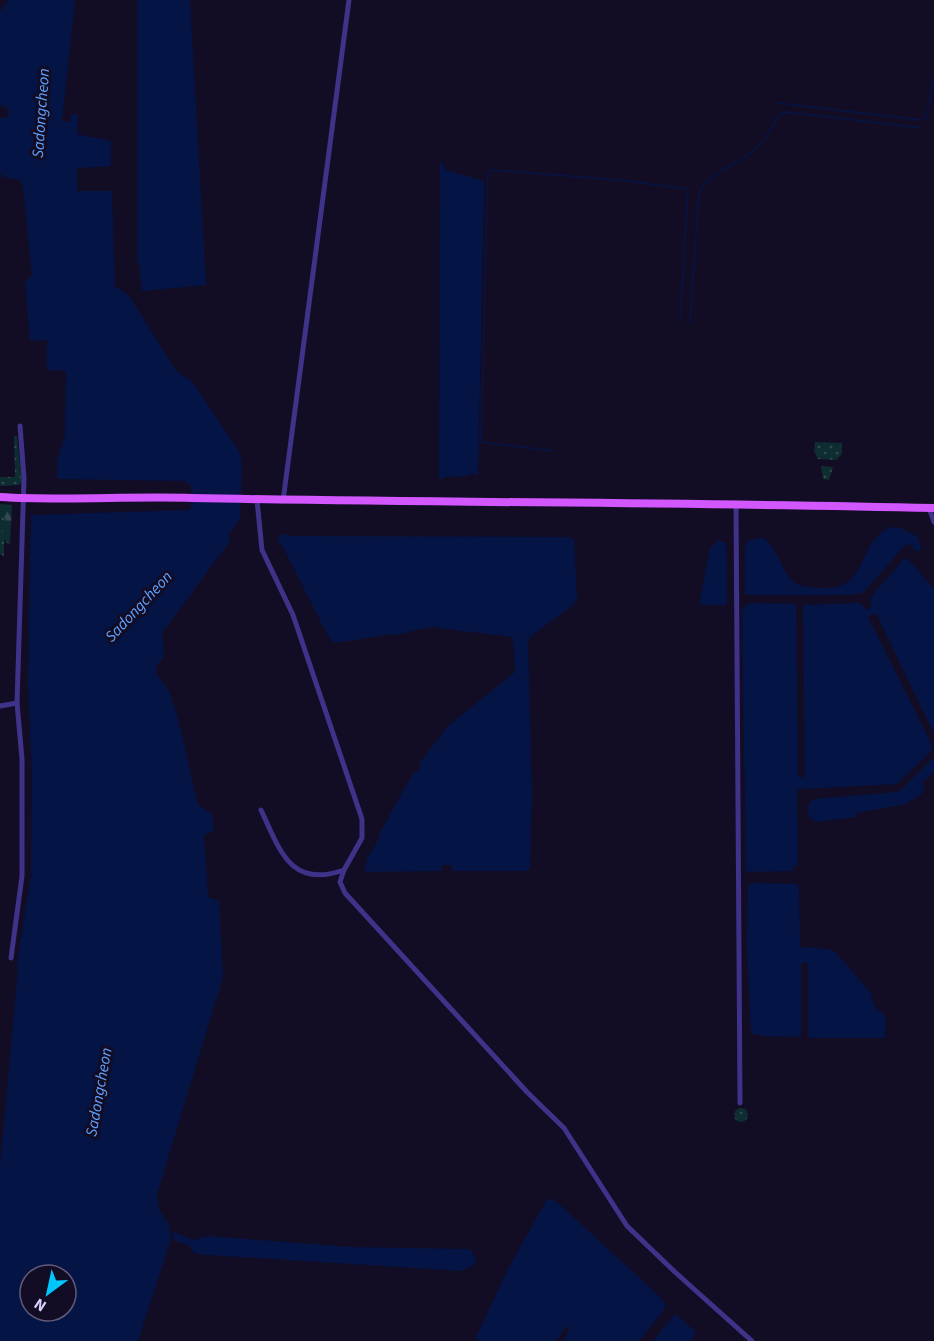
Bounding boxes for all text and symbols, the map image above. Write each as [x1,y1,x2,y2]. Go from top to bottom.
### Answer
water label: Sadongcheon [27,67,55,159]
water label: Sadongcheon [100,566,177,647]
water label: Sadongcheon [80,1046,118,1138]
north arrow [18,1263,78,1323]
text: N [30,1293,51,1317]

